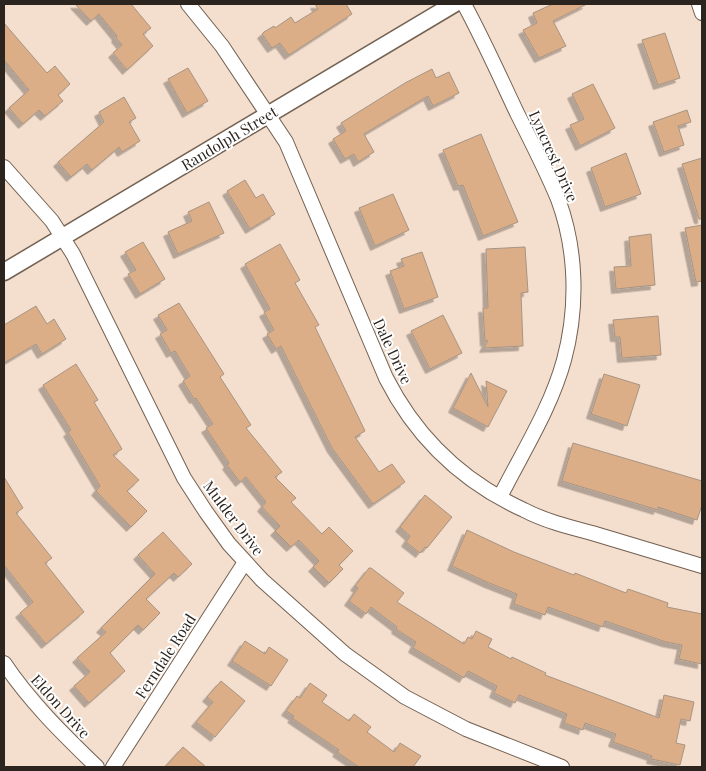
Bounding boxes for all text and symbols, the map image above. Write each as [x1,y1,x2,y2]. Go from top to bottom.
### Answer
street label: Randolph Street [177,101,281,175]
street label: Lyncrest Drive [525,107,583,205]
street label: Dale Drive [369,315,417,387]
street label: Mulder Drive [199,476,269,560]
street label: Ferndale Road [130,610,200,702]
street label: Eldon Drive [27,670,95,742]

